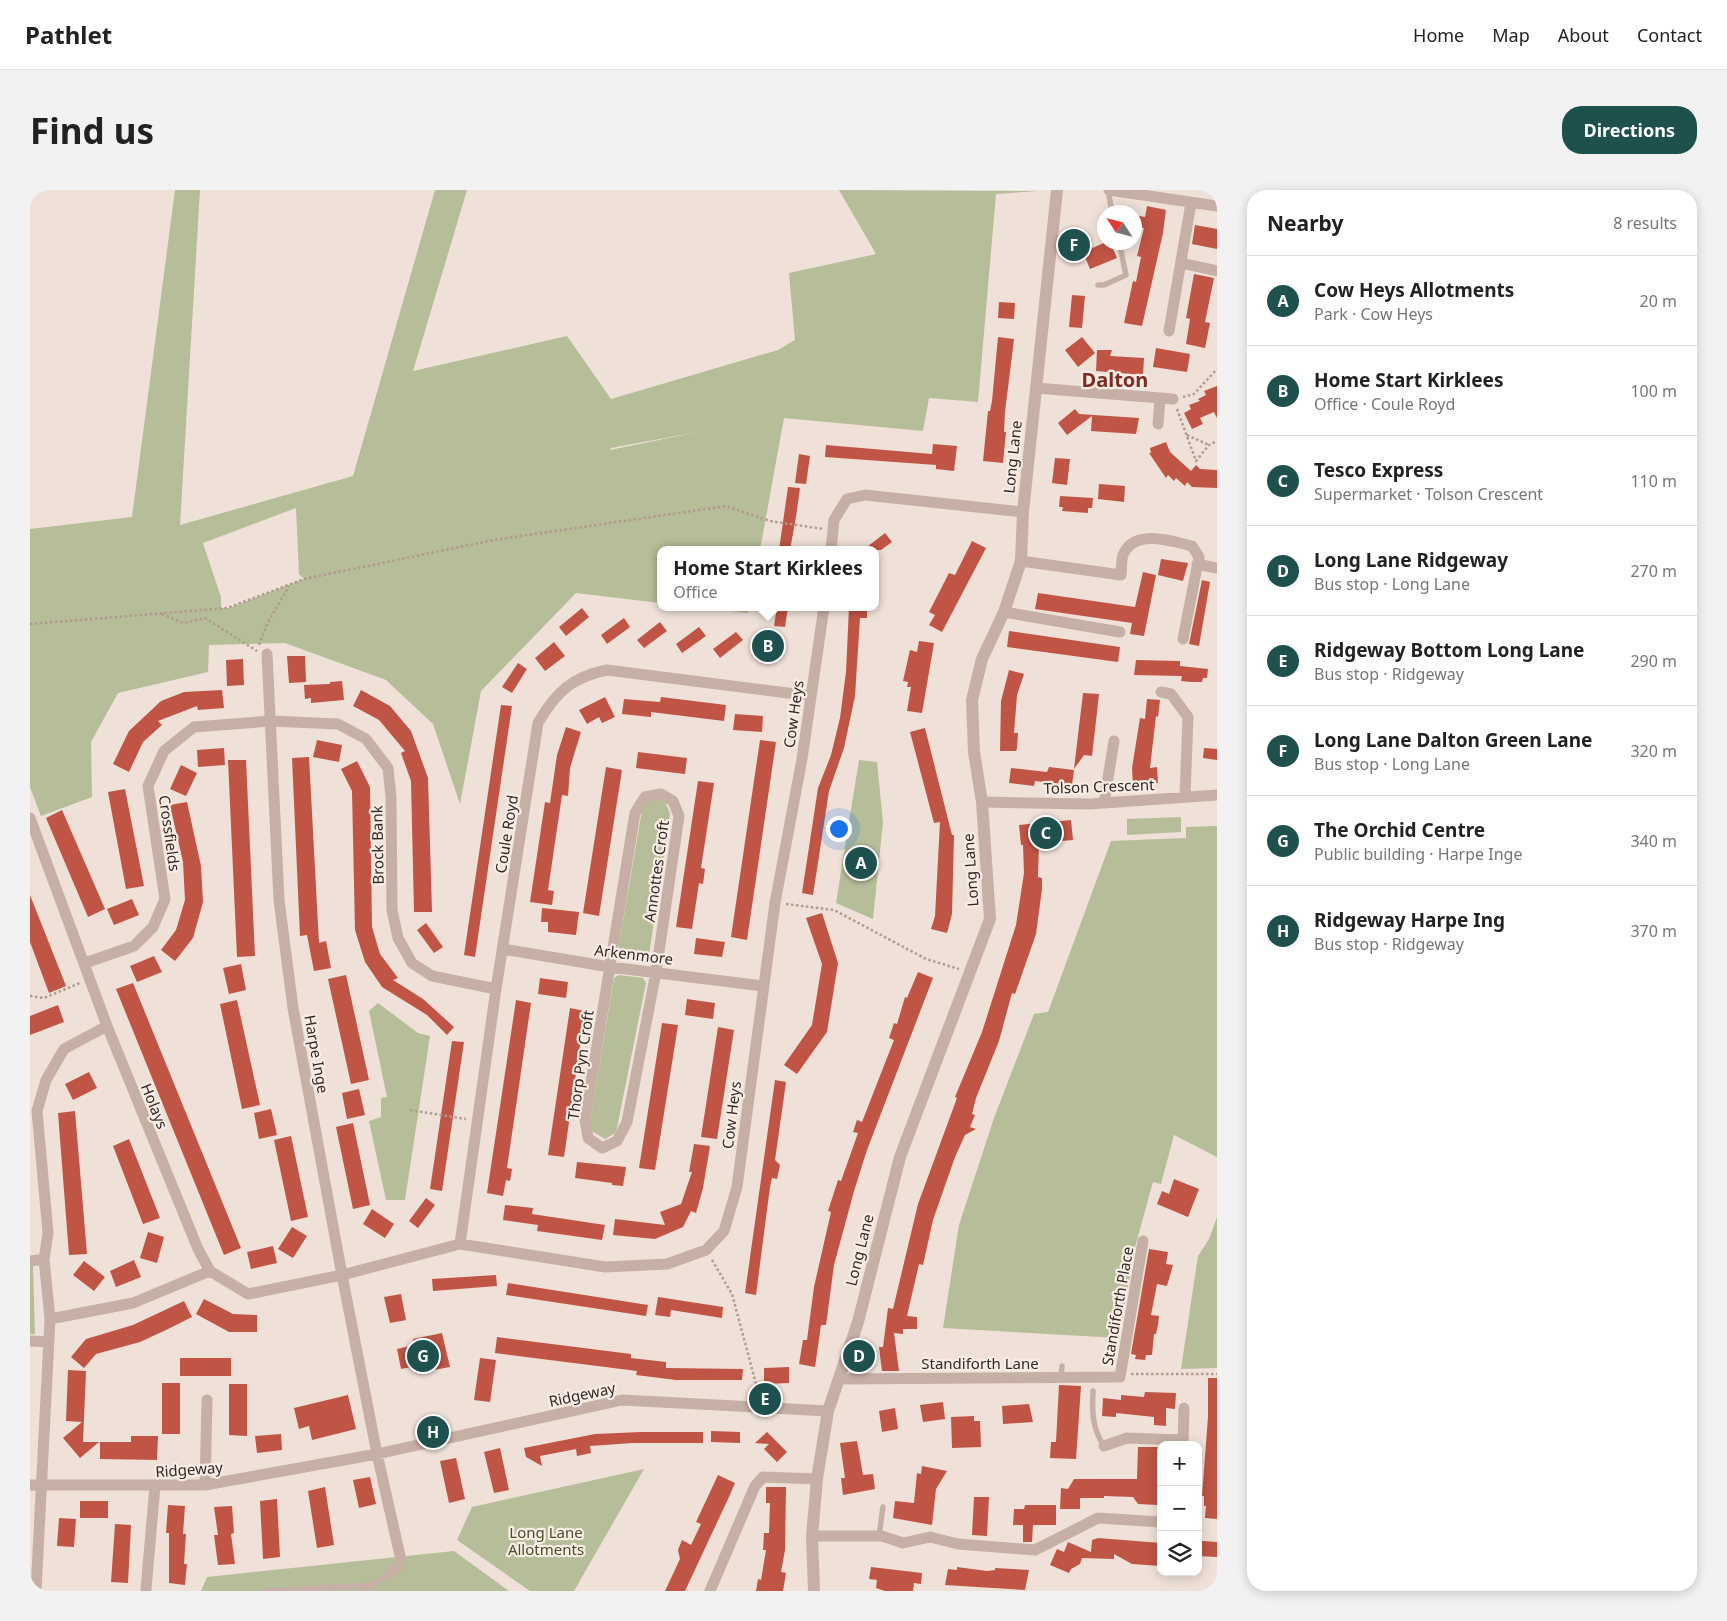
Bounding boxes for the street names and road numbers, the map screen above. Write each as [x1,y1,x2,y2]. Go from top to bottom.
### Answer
street label: Long Lane [998,419,1026,495]
street label: Cow Heys [778,679,808,749]
street label: Tolson Crescent [1043,774,1155,798]
street label: Coule Royd [490,793,522,875]
street label: Crossfields [155,794,185,872]
street label: Brock Bank [366,805,388,885]
street label: Annottes Croft [639,818,673,923]
street label: Long Lane [957,833,983,907]
street label: Arkenmore [594,939,674,969]
street label: Thorp Pyn Croft [562,1008,598,1121]
street label: Harpe Inge [300,1013,334,1095]
street label: Holays [137,1080,173,1132]
street label: Cow Heys [717,1080,745,1150]
street label: Long Lane [840,1212,878,1288]
street label: Standiforth Place [1097,1245,1137,1367]
street label: Standiforth Lane [921,1353,1039,1373]
street label: Ridgeway [547,1377,618,1411]
street label: Ridgeway [155,1457,224,1481]

